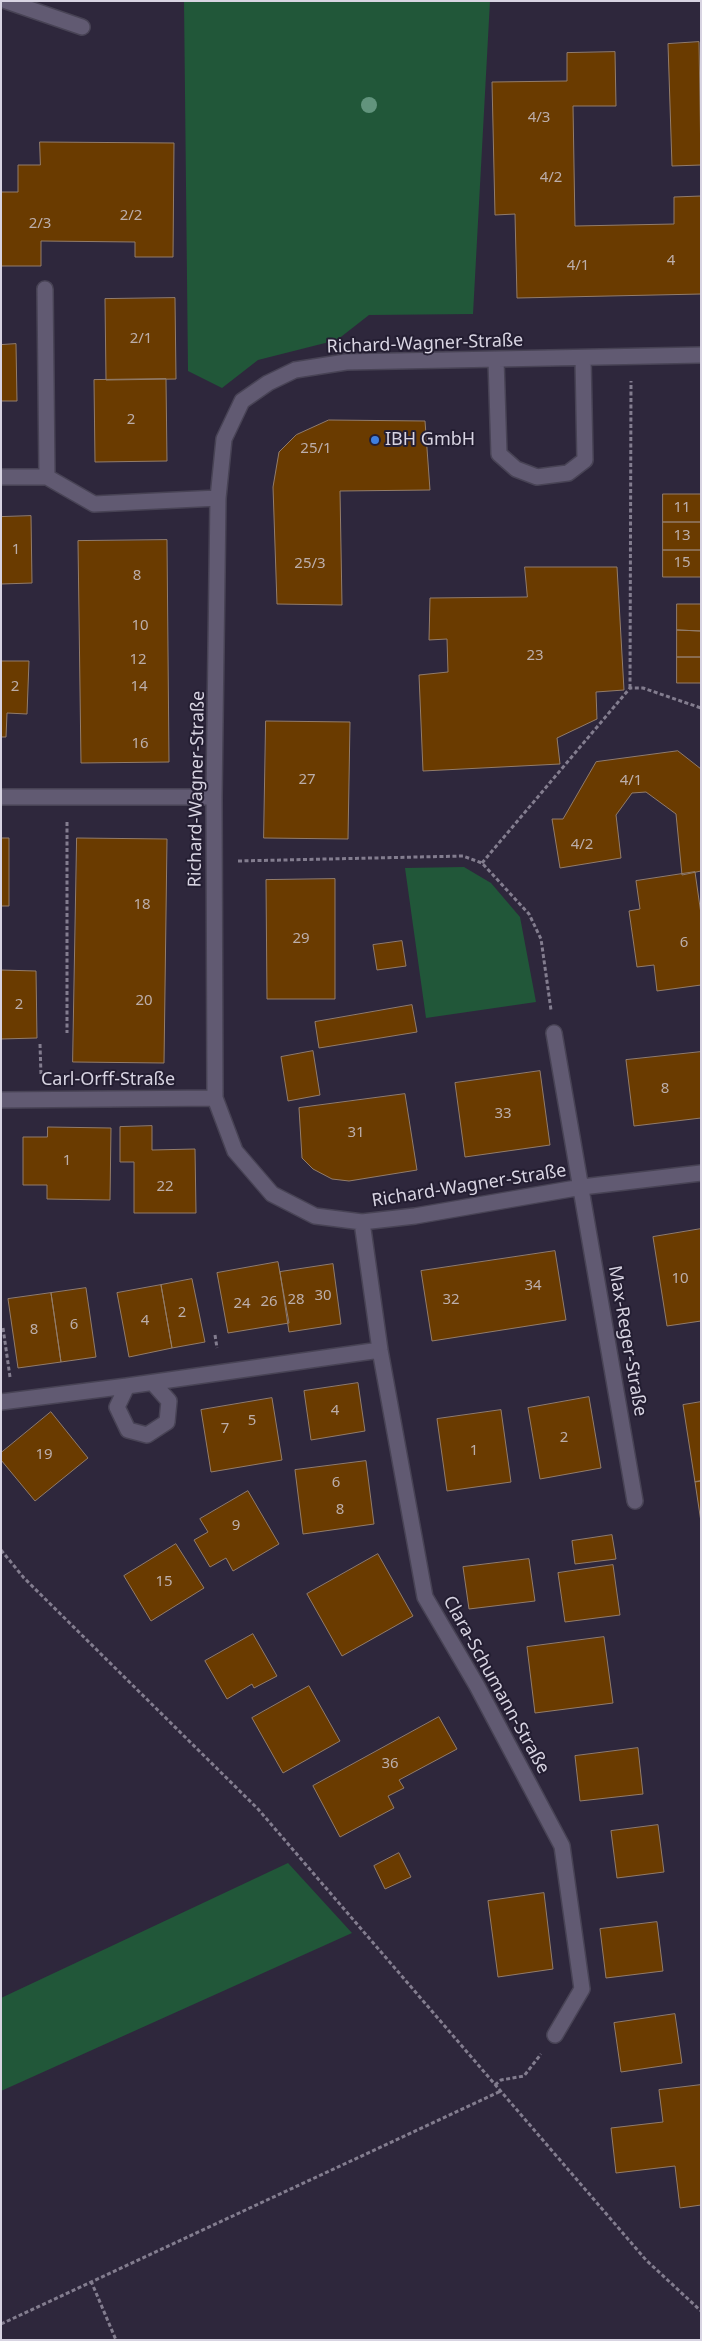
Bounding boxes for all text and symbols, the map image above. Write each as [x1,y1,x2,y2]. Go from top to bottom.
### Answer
house number: 4/3 [528,109,550,127]
house number: 4/2 [540,169,562,187]
house number: 2/2 [120,207,142,225]
house number: 2/3 [29,215,51,233]
house number: 4 [667,252,675,270]
house number: 4/1 [567,257,589,275]
house number: 2/1 [130,330,152,348]
street label: Richard-Wagner-Straße [326,330,524,358]
house number: 2 [127,411,135,429]
place label: IBH GmbH [385,429,475,451]
marker: IBH GmbH [369,434,381,446]
house number: 25/1 [300,440,332,458]
house number: 11 [673,499,691,517]
house number: 13 [673,527,691,545]
house number: 1 [12,541,20,559]
house number: 15 [673,554,691,572]
house number: 25/3 [294,555,326,573]
house number: 8 [133,567,141,585]
house number: 10 [131,617,149,635]
house number: 23 [526,647,544,665]
house number: 12 [129,651,147,669]
house number: 2 [11,678,19,696]
house number: 14 [130,678,148,696]
street label: Richard-Wagner-Straße [184,690,210,888]
house number: 16 [131,735,149,753]
house number: 27 [298,771,316,789]
house number: 4/1 [620,772,642,790]
house number: 4/2 [571,836,593,854]
house number: 18 [133,896,151,914]
house number: 29 [292,930,310,948]
house number: 6 [680,934,688,952]
house number: 20 [135,992,153,1010]
house number: 2 [15,996,23,1014]
street label: Carl-Orff-Straße [41,1069,175,1091]
house number: 8 [661,1080,669,1098]
house number: 33 [494,1105,512,1123]
house number: 31 [347,1124,365,1142]
house number: 1 [63,1152,71,1170]
street label: Richard-Wagner-Straße [370,1160,568,1212]
house number: 22 [156,1178,174,1196]
street label: Max-Reger-Straße [603,1264,651,1418]
house number: 10 [671,1270,689,1288]
house number: 34 [524,1277,542,1295]
house number: 30 [314,1287,332,1305]
house number: 28 [287,1291,305,1309]
house number: 32 [442,1291,460,1309]
house number: 26 [260,1293,278,1311]
house number: 24 [233,1295,251,1313]
house number: 2 [178,1304,186,1322]
house number: 4 [141,1312,149,1330]
house number: 6 [70,1316,78,1334]
house number: 8 [30,1321,38,1339]
house number: 4 [331,1402,339,1420]
house number: 5 [248,1412,256,1430]
house number: 7 [221,1420,229,1438]
house number: 2 [560,1429,568,1447]
house number: 1 [470,1442,478,1460]
house number: 19 [35,1446,53,1464]
house number: 6 [332,1474,340,1492]
house number: 8 [336,1501,344,1519]
house number: 9 [232,1517,240,1535]
house number: 15 [155,1573,173,1591]
street label: Clara-Schumann-Straße [438,1592,554,1778]
house number: 36 [381,1755,399,1773]

